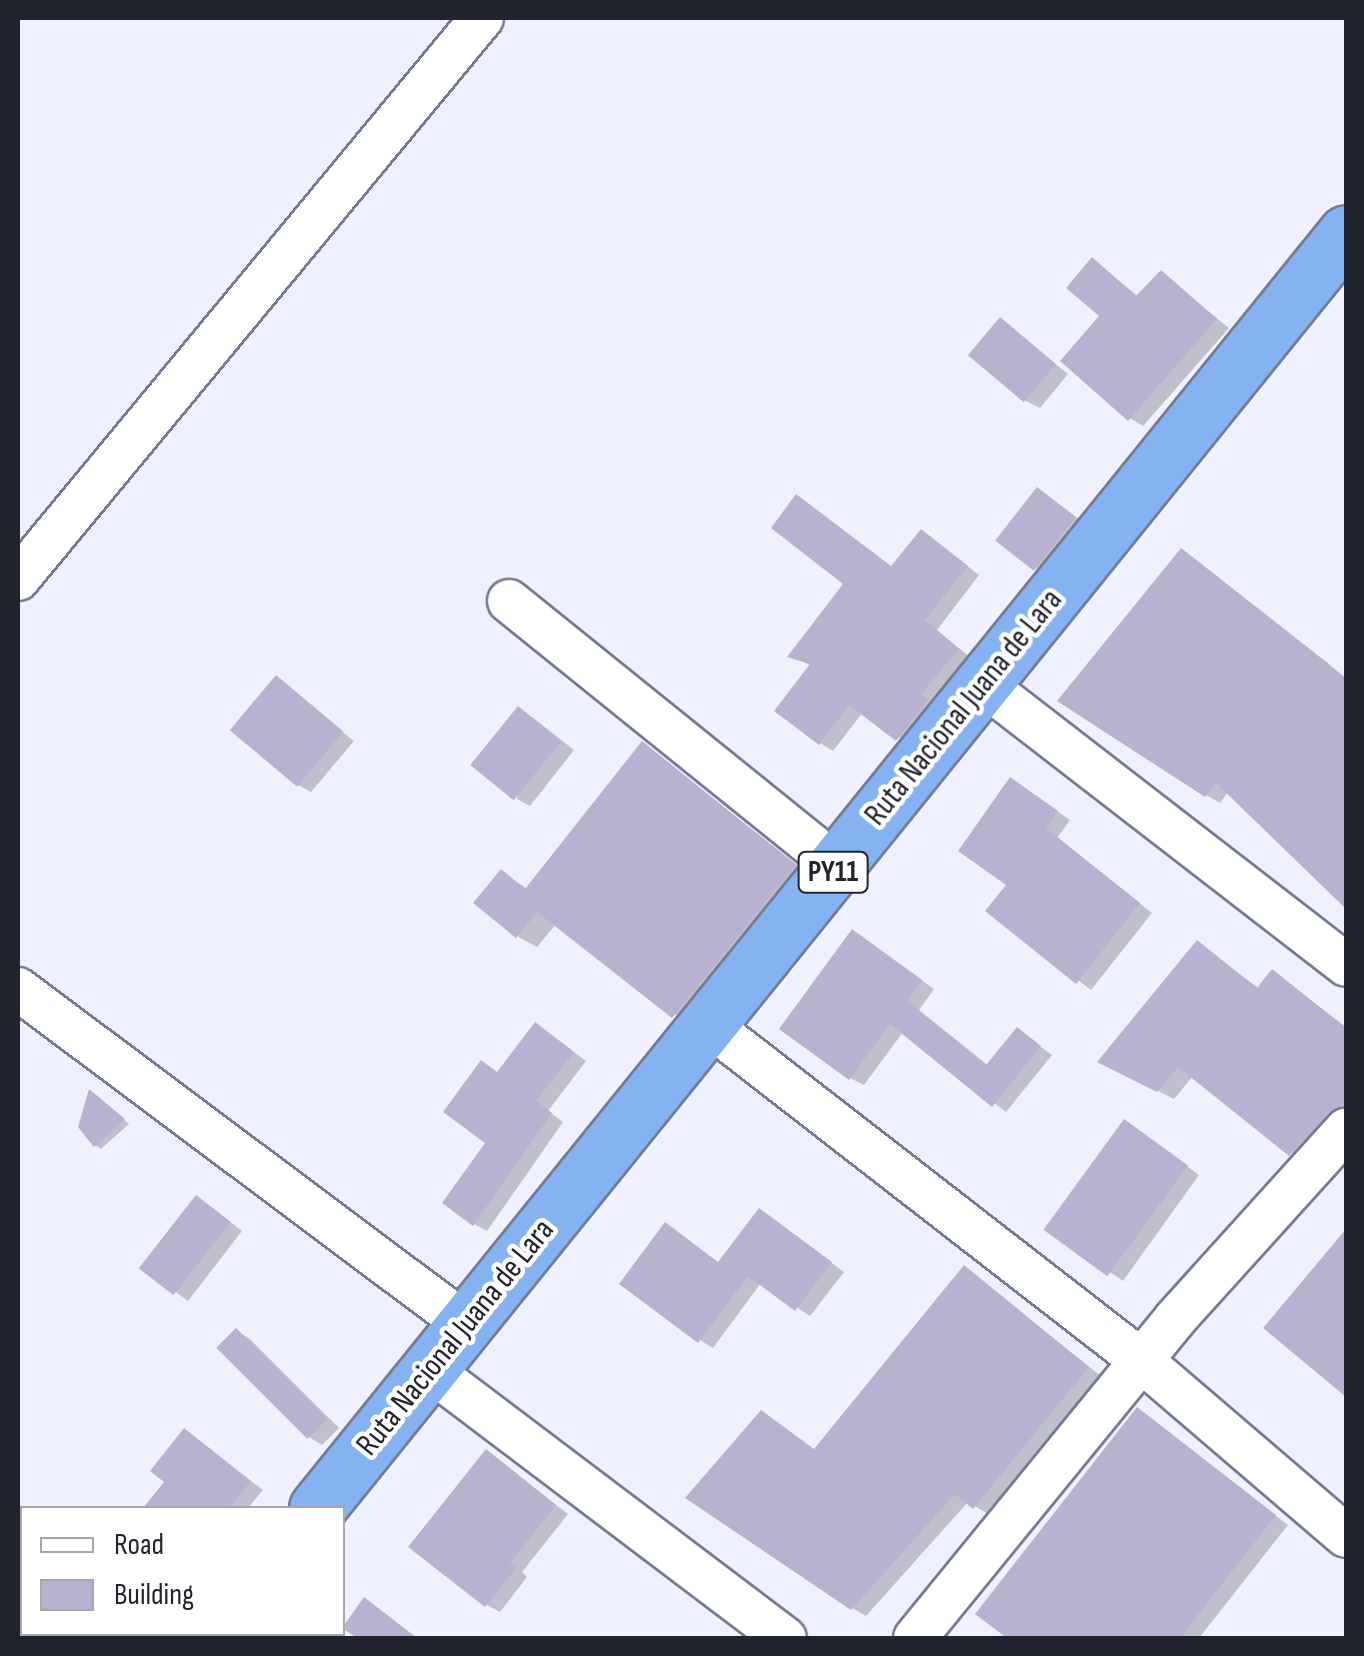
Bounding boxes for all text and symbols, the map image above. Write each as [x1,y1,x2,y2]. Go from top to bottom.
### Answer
street label: Ruta Nacional Juana de Lara [857,582,1071,834]
road number: PY11 [796,847,870,897]
street label: Ruta Nacional Juana de Lara [349,1212,563,1464]
legend [20,1506,345,1636]
text: Road [114,1527,164,1563]
text: Building [114,1577,194,1613]

